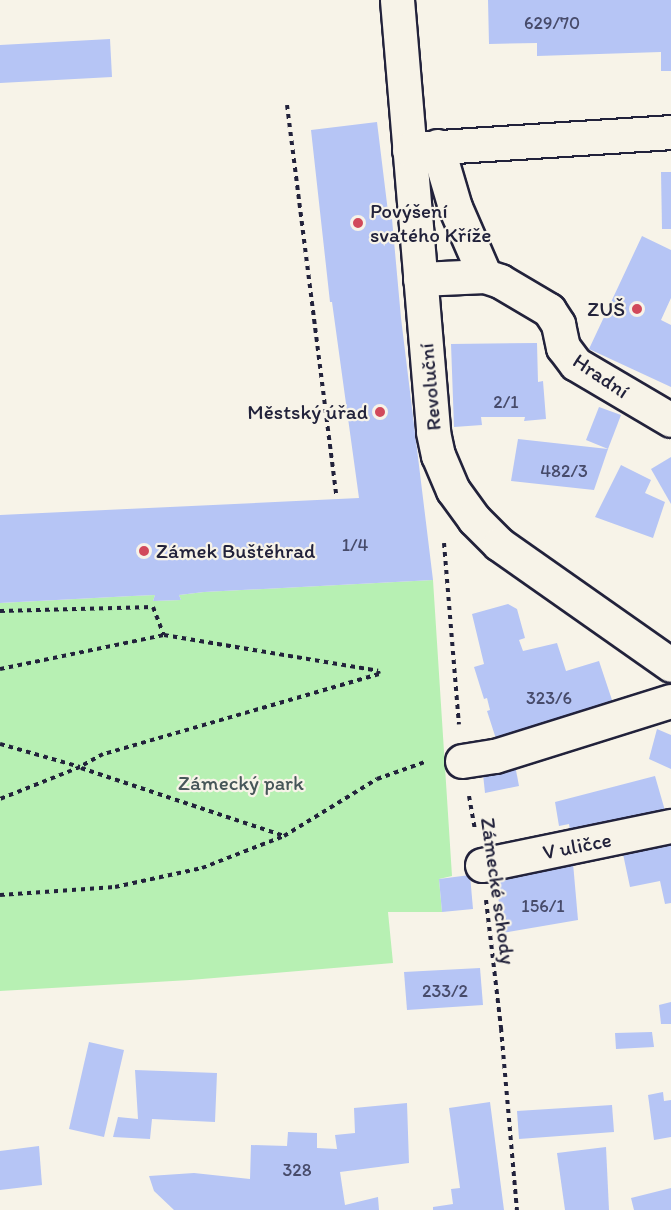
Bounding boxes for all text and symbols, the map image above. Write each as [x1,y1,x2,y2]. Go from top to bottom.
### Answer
house number: 629/70 [524,12,580,34]
place label: Povýšení svatého Kříže [370,198,491,248]
marker: Povýšení svatého Kříže [351,216,365,230]
place label: ZUŠ [587,296,625,322]
marker: ZUŠ [630,302,644,316]
street label: Revoluční [414,342,446,432]
street label: Hradní [568,348,634,404]
house number: 2/1 [493,391,519,413]
place label: Městský úřad [247,399,368,425]
marker: Městský úřad [373,405,387,419]
house number: 482/3 [540,460,588,482]
house number: 1/4 [342,534,368,556]
place label: Zámek Buštěhrad [156,538,315,564]
marker: Zámek Buštěhrad [137,544,151,558]
house number: 323/6 [526,687,572,709]
park label: Zámecký park [178,770,304,796]
street label: Zámecké schody [475,816,521,966]
street label: V uličce [540,827,614,865]
house number: 156/1 [521,895,565,917]
house number: 233/2 [422,980,468,1002]
house number: 328 [282,1159,312,1181]

